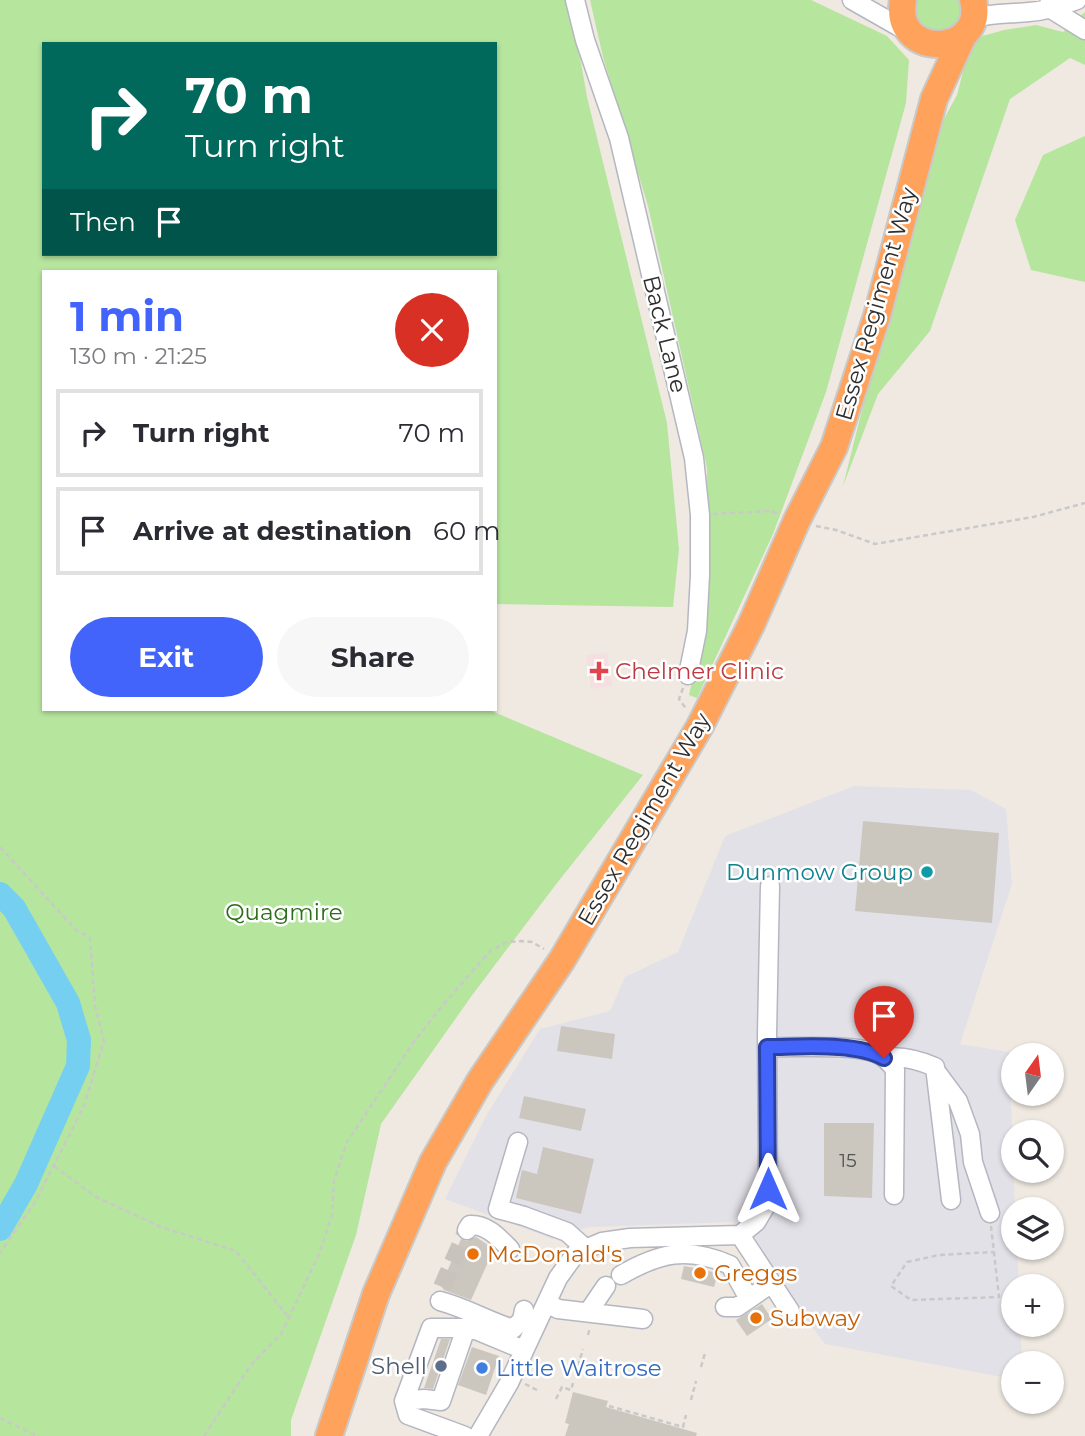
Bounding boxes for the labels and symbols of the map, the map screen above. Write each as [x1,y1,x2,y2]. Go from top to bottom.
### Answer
street label: Essex Regiment Way [829,184,923,424]
street label: Back Lane [637,272,693,396]
place label: Chelmer Clinic [615,657,784,685]
marker: Chelmer Clinic [589,661,609,681]
street label: Essex Regiment Way [572,707,717,930]
place label: Dunmow Group [726,858,913,886]
marker: Dunmow Group [919,864,935,880]
park label: Quagmire [225,898,343,926]
pin [854,986,914,1058]
north arrow [1001,1043,1064,1106]
house number: 15 [839,1149,857,1172]
position arrow [731,1152,805,1226]
place label: McDonald's [487,1240,622,1268]
marker: McDonald's [465,1246,481,1262]
place label: Greggs [714,1259,797,1287]
marker: Greggs [692,1265,708,1281]
place label: Subway [770,1304,861,1332]
marker: Subway [748,1310,764,1326]
place label: Shell [371,1352,427,1380]
place label: Little Waitrose [496,1354,662,1382]
marker: Shell [433,1358,449,1374]
marker: Little Waitrose [474,1360,490,1376]

